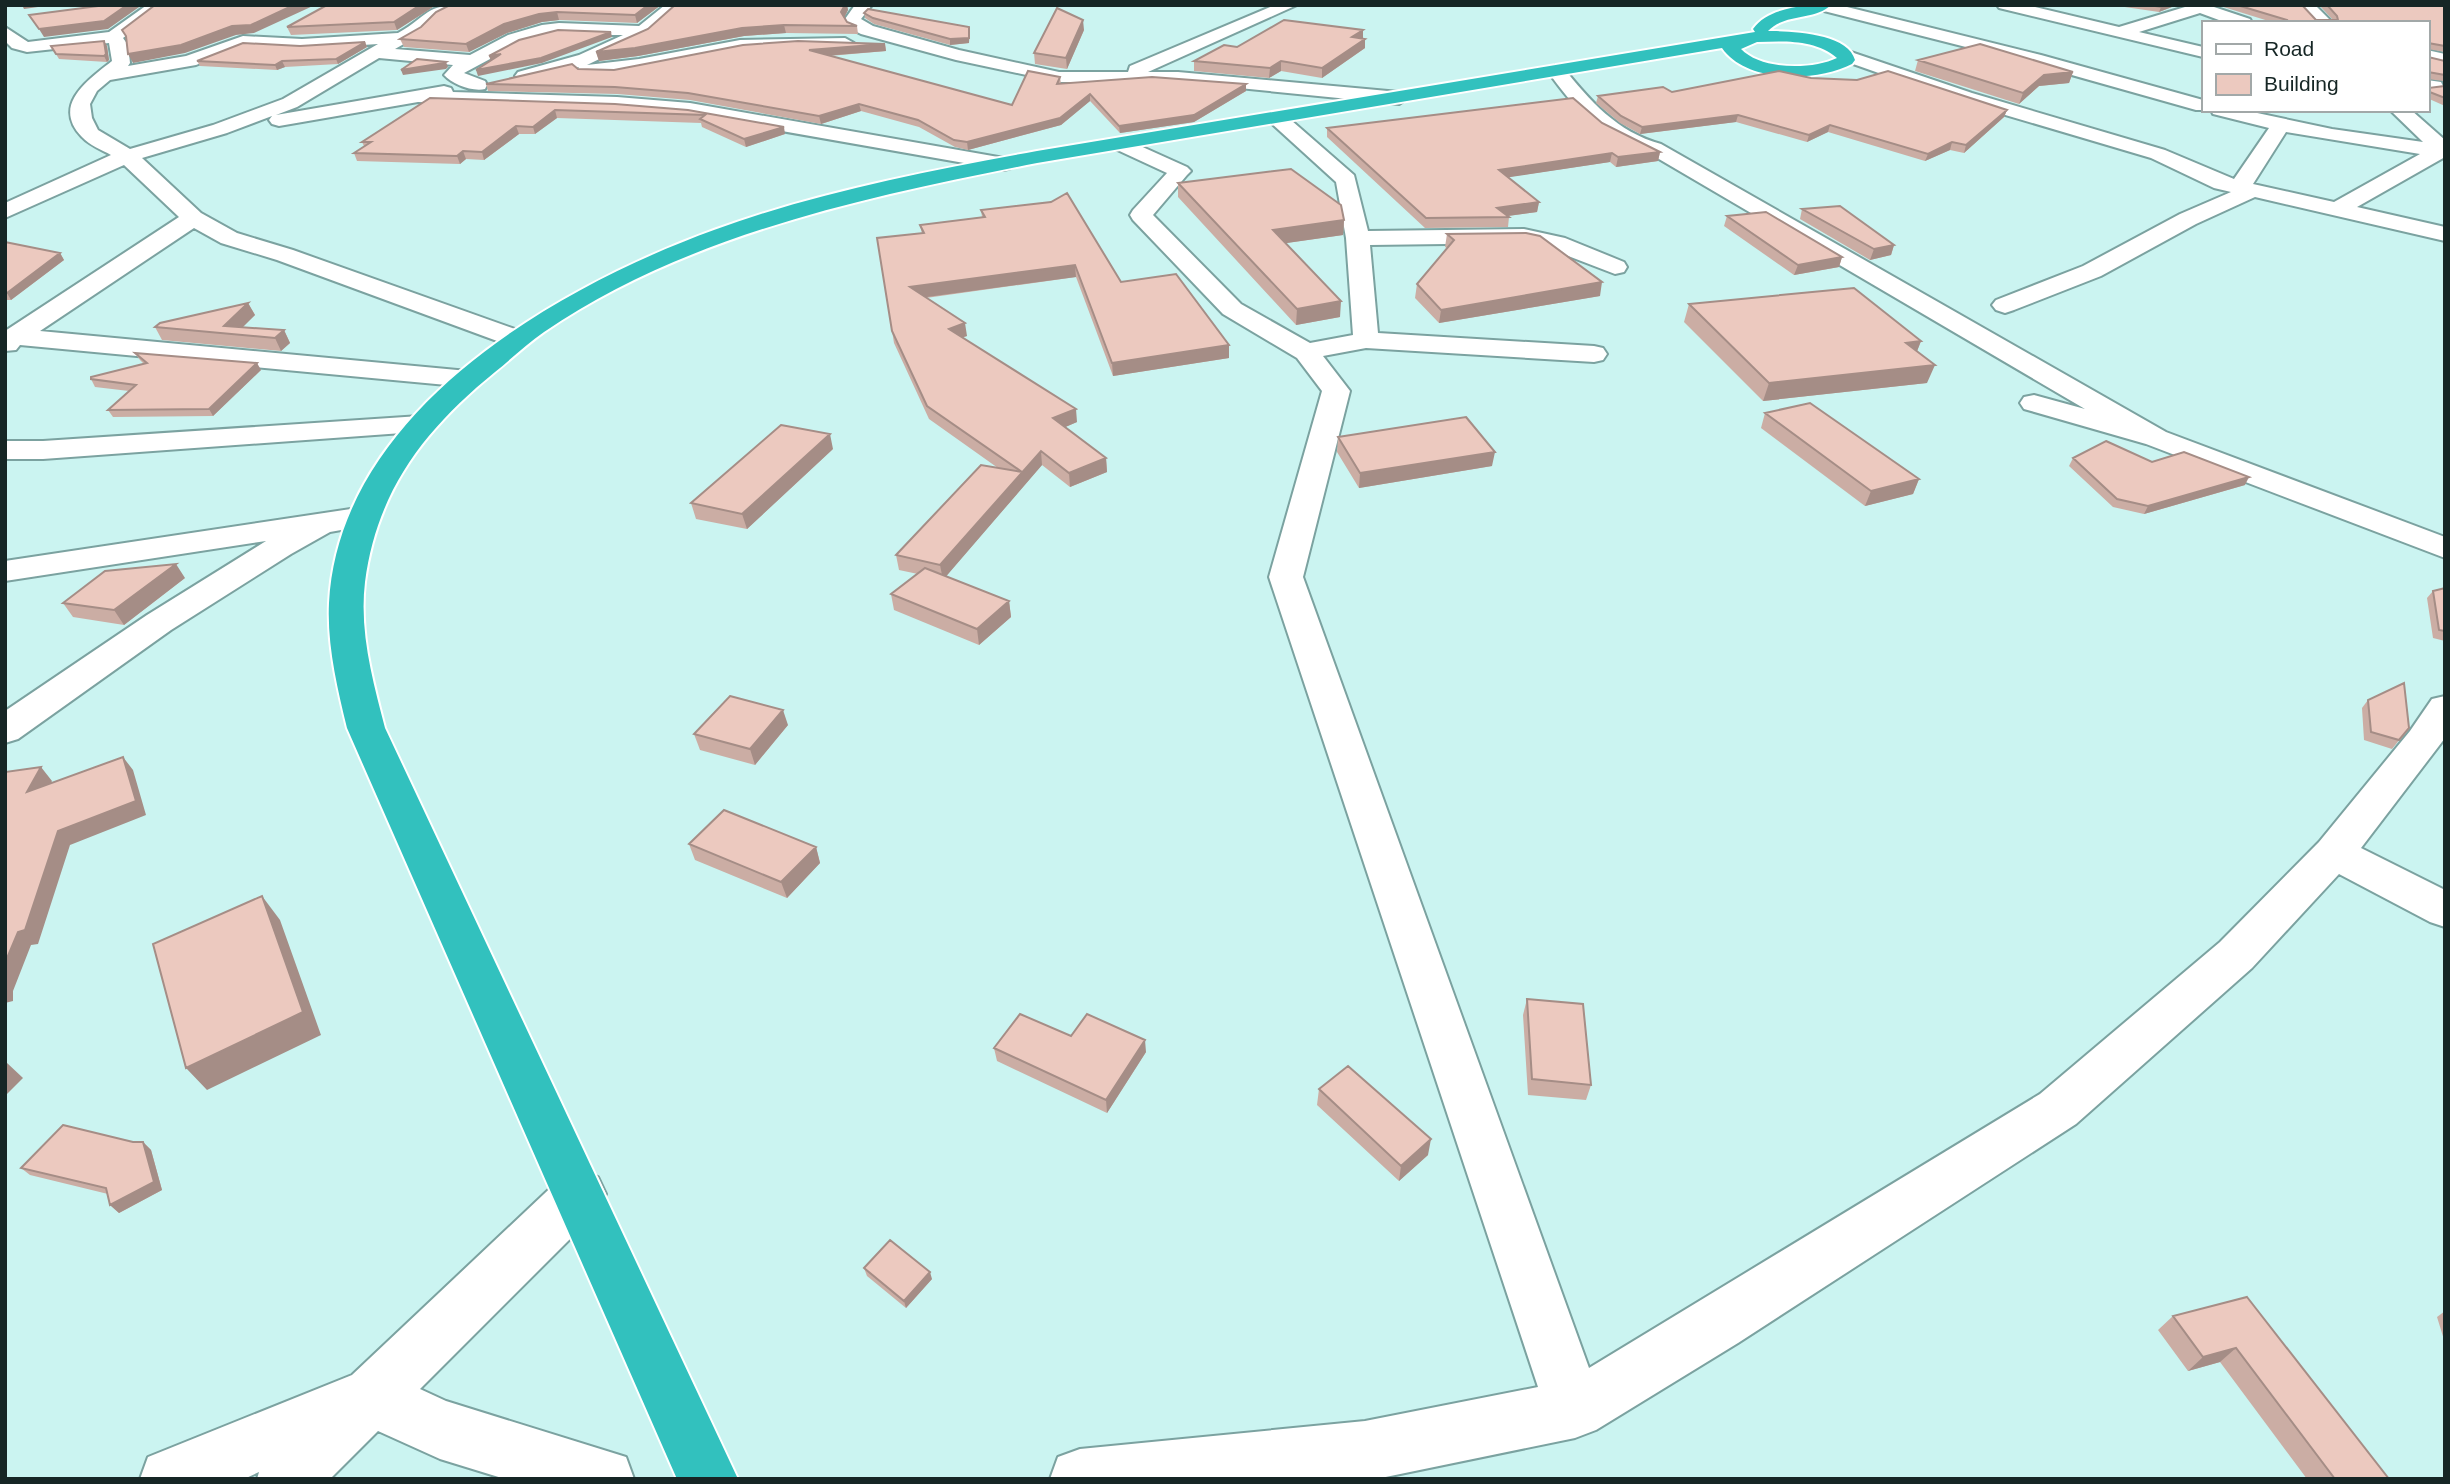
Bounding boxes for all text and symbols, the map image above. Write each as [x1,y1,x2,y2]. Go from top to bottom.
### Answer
legend [2202,21,2429,112]
text: Road [2264,37,2314,60]
text: Building [2264,72,2339,95]

